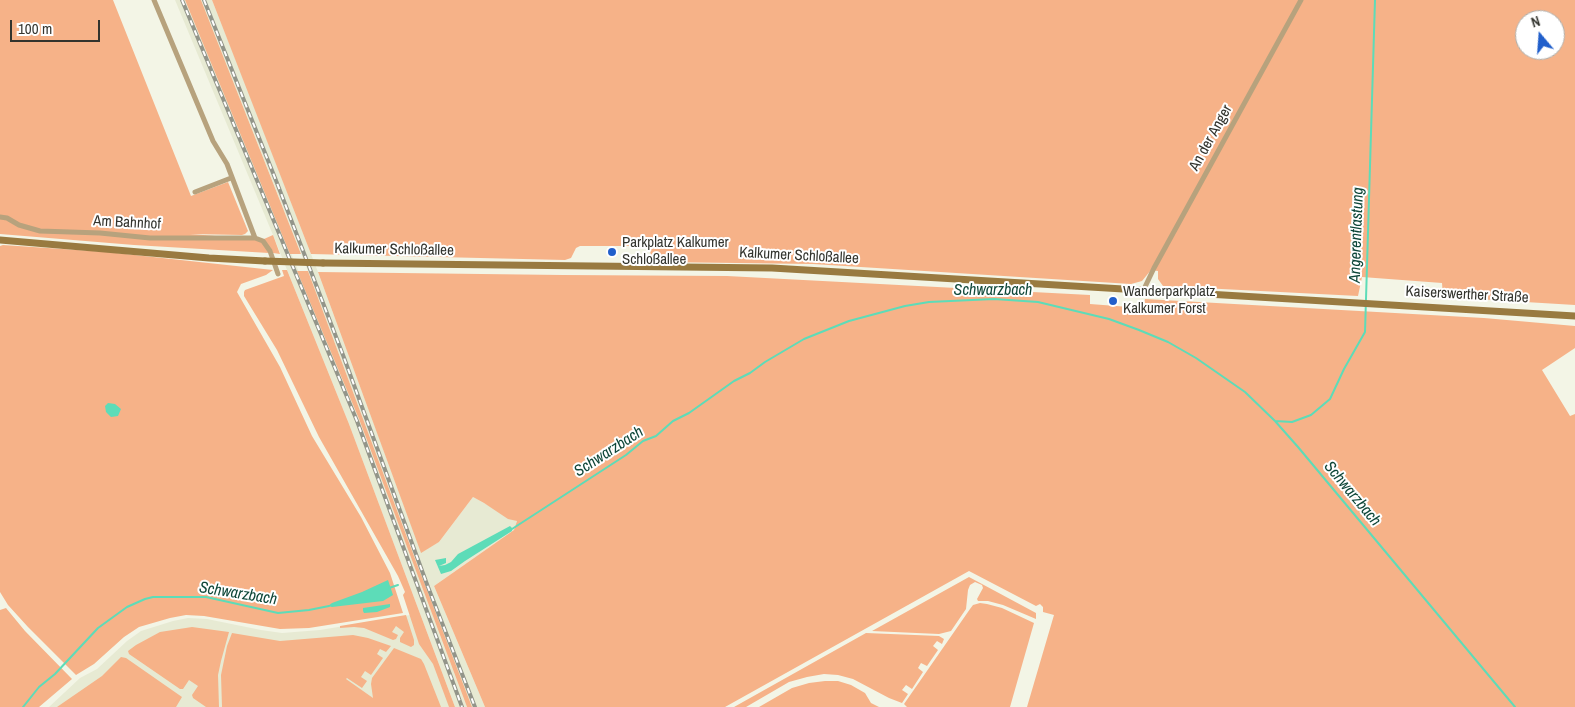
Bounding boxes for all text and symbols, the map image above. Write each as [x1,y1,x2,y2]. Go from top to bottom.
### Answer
scale bar [12,10,102,42]
north arrow [1515,10,1565,60]
text: N [1529,12,1542,32]
text: 100 m [18,18,52,39]
street label: An der Anger [1186,102,1236,174]
water label: Angerentlastung [1346,187,1368,283]
street label: Am Bahnhof [93,212,161,234]
place label: Parkplatz Kalkumer Schloßallee [622,234,729,269]
street label: Kalkumer Schloßallee [334,240,454,260]
street label: Kalkumer Schloßallee [739,244,859,268]
marker: Parkplatz Kalkumer Schloßallee [606,246,618,258]
water label: Schwarzbach [954,281,1032,301]
place label: Wanderparkplatz Kalkumer Forst [1123,283,1216,318]
street label: Kaiserswerther Straße [1405,283,1529,307]
marker: Wanderparkplatz Kalkumer Forst [1107,295,1119,307]
water label: Schwarzbach [571,423,647,481]
water label: Schwarzbach [1319,458,1385,530]
water label: Schwarzbach [198,578,278,610]

